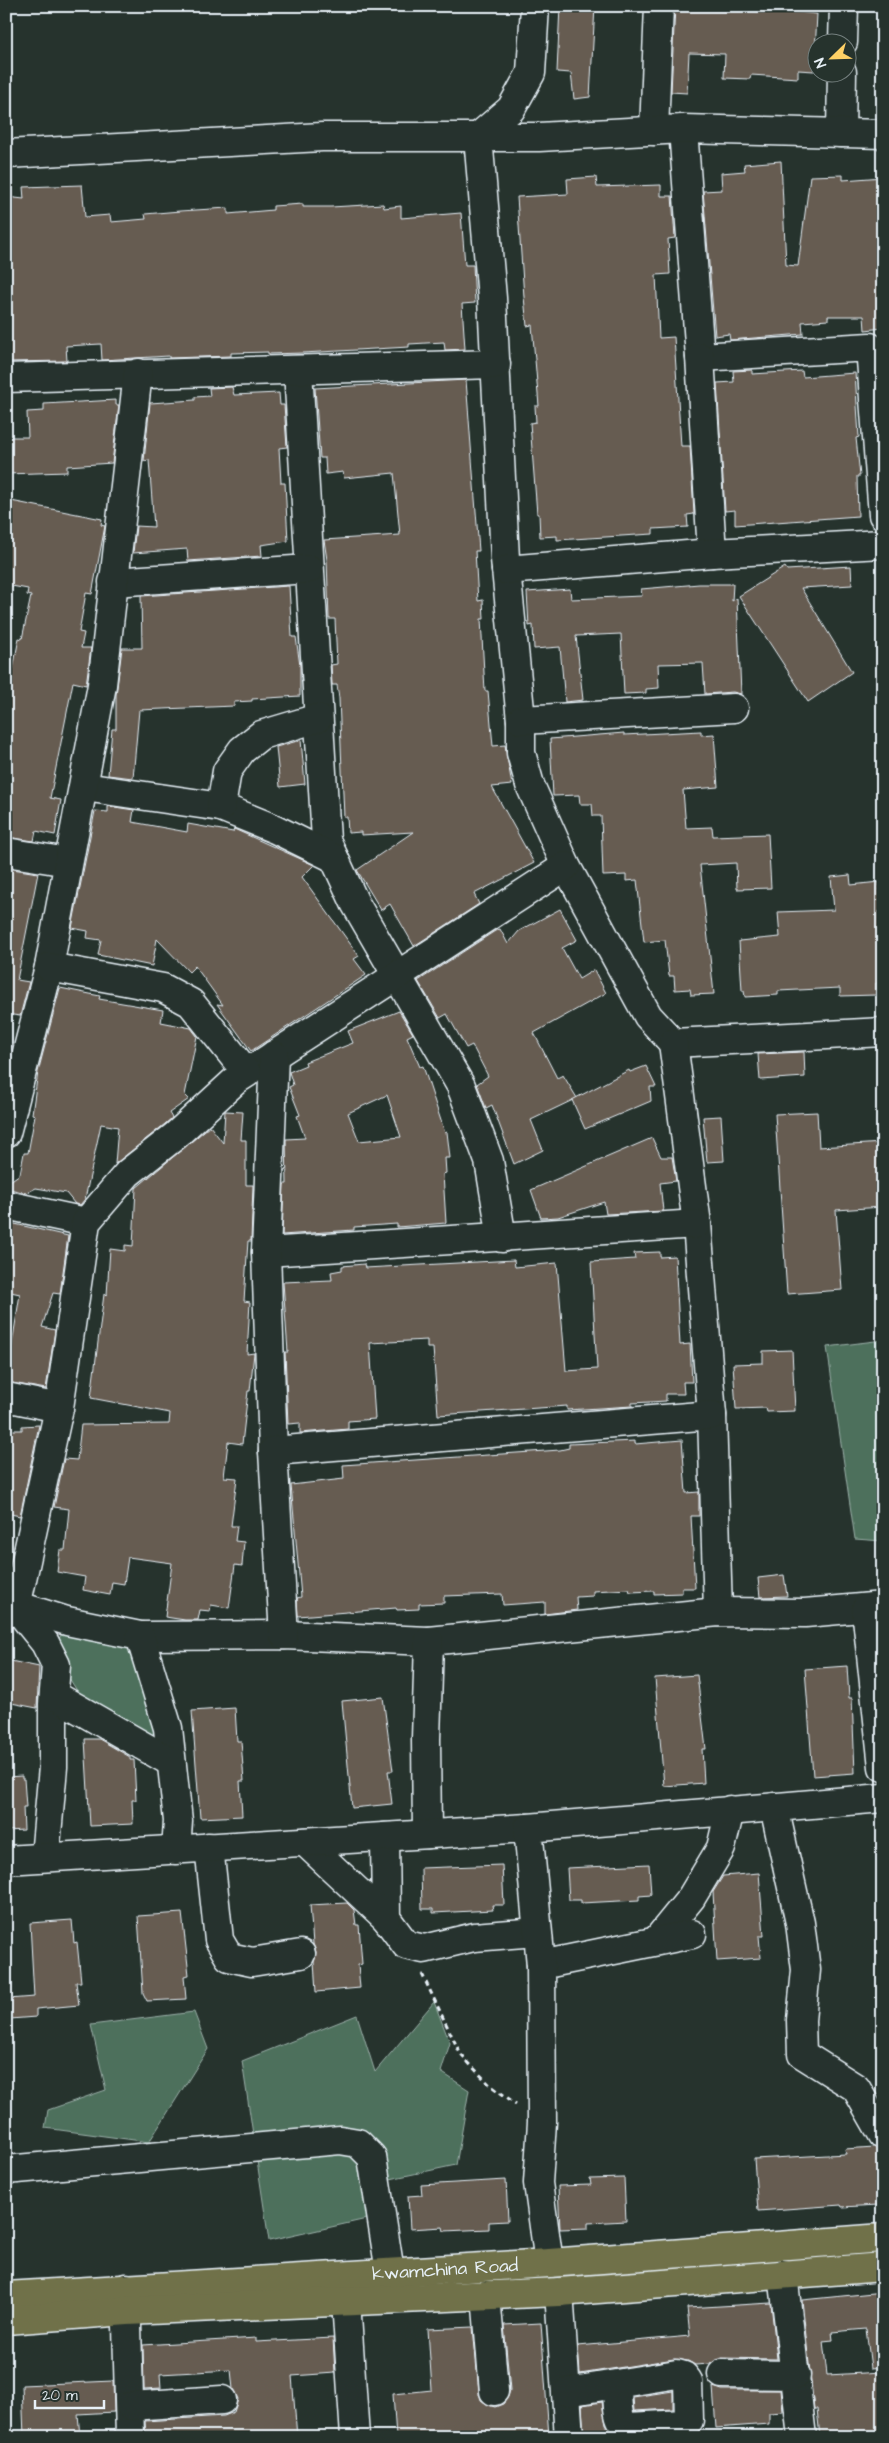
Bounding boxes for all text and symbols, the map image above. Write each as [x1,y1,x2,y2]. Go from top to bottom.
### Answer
north arrow [806,32,856,82]
text: N [810,55,832,71]
street label: kwamchina Road [371,2251,519,2287]
scale bar [35,2378,104,2410]
text: 20 m [42,2385,78,2406]

